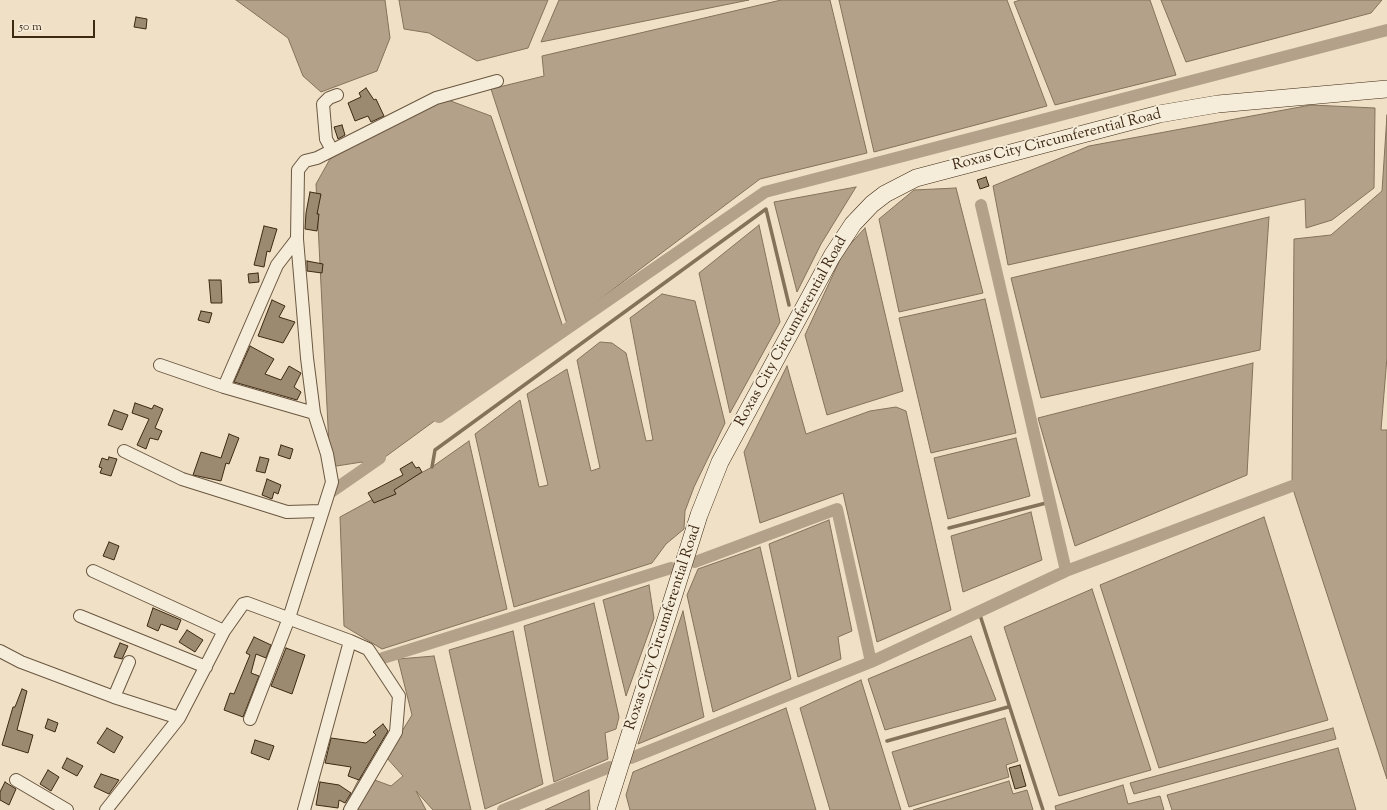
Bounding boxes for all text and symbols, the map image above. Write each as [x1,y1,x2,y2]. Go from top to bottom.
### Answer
scale bar [14,12,97,38]
text: 50 m [19,18,42,36]
street label: Roxas City Circumferential Road [951,106,1163,176]
street label: Roxas City Circumferential Road [732,234,852,430]
street label: Roxas City Circumferential Road [622,523,706,733]

